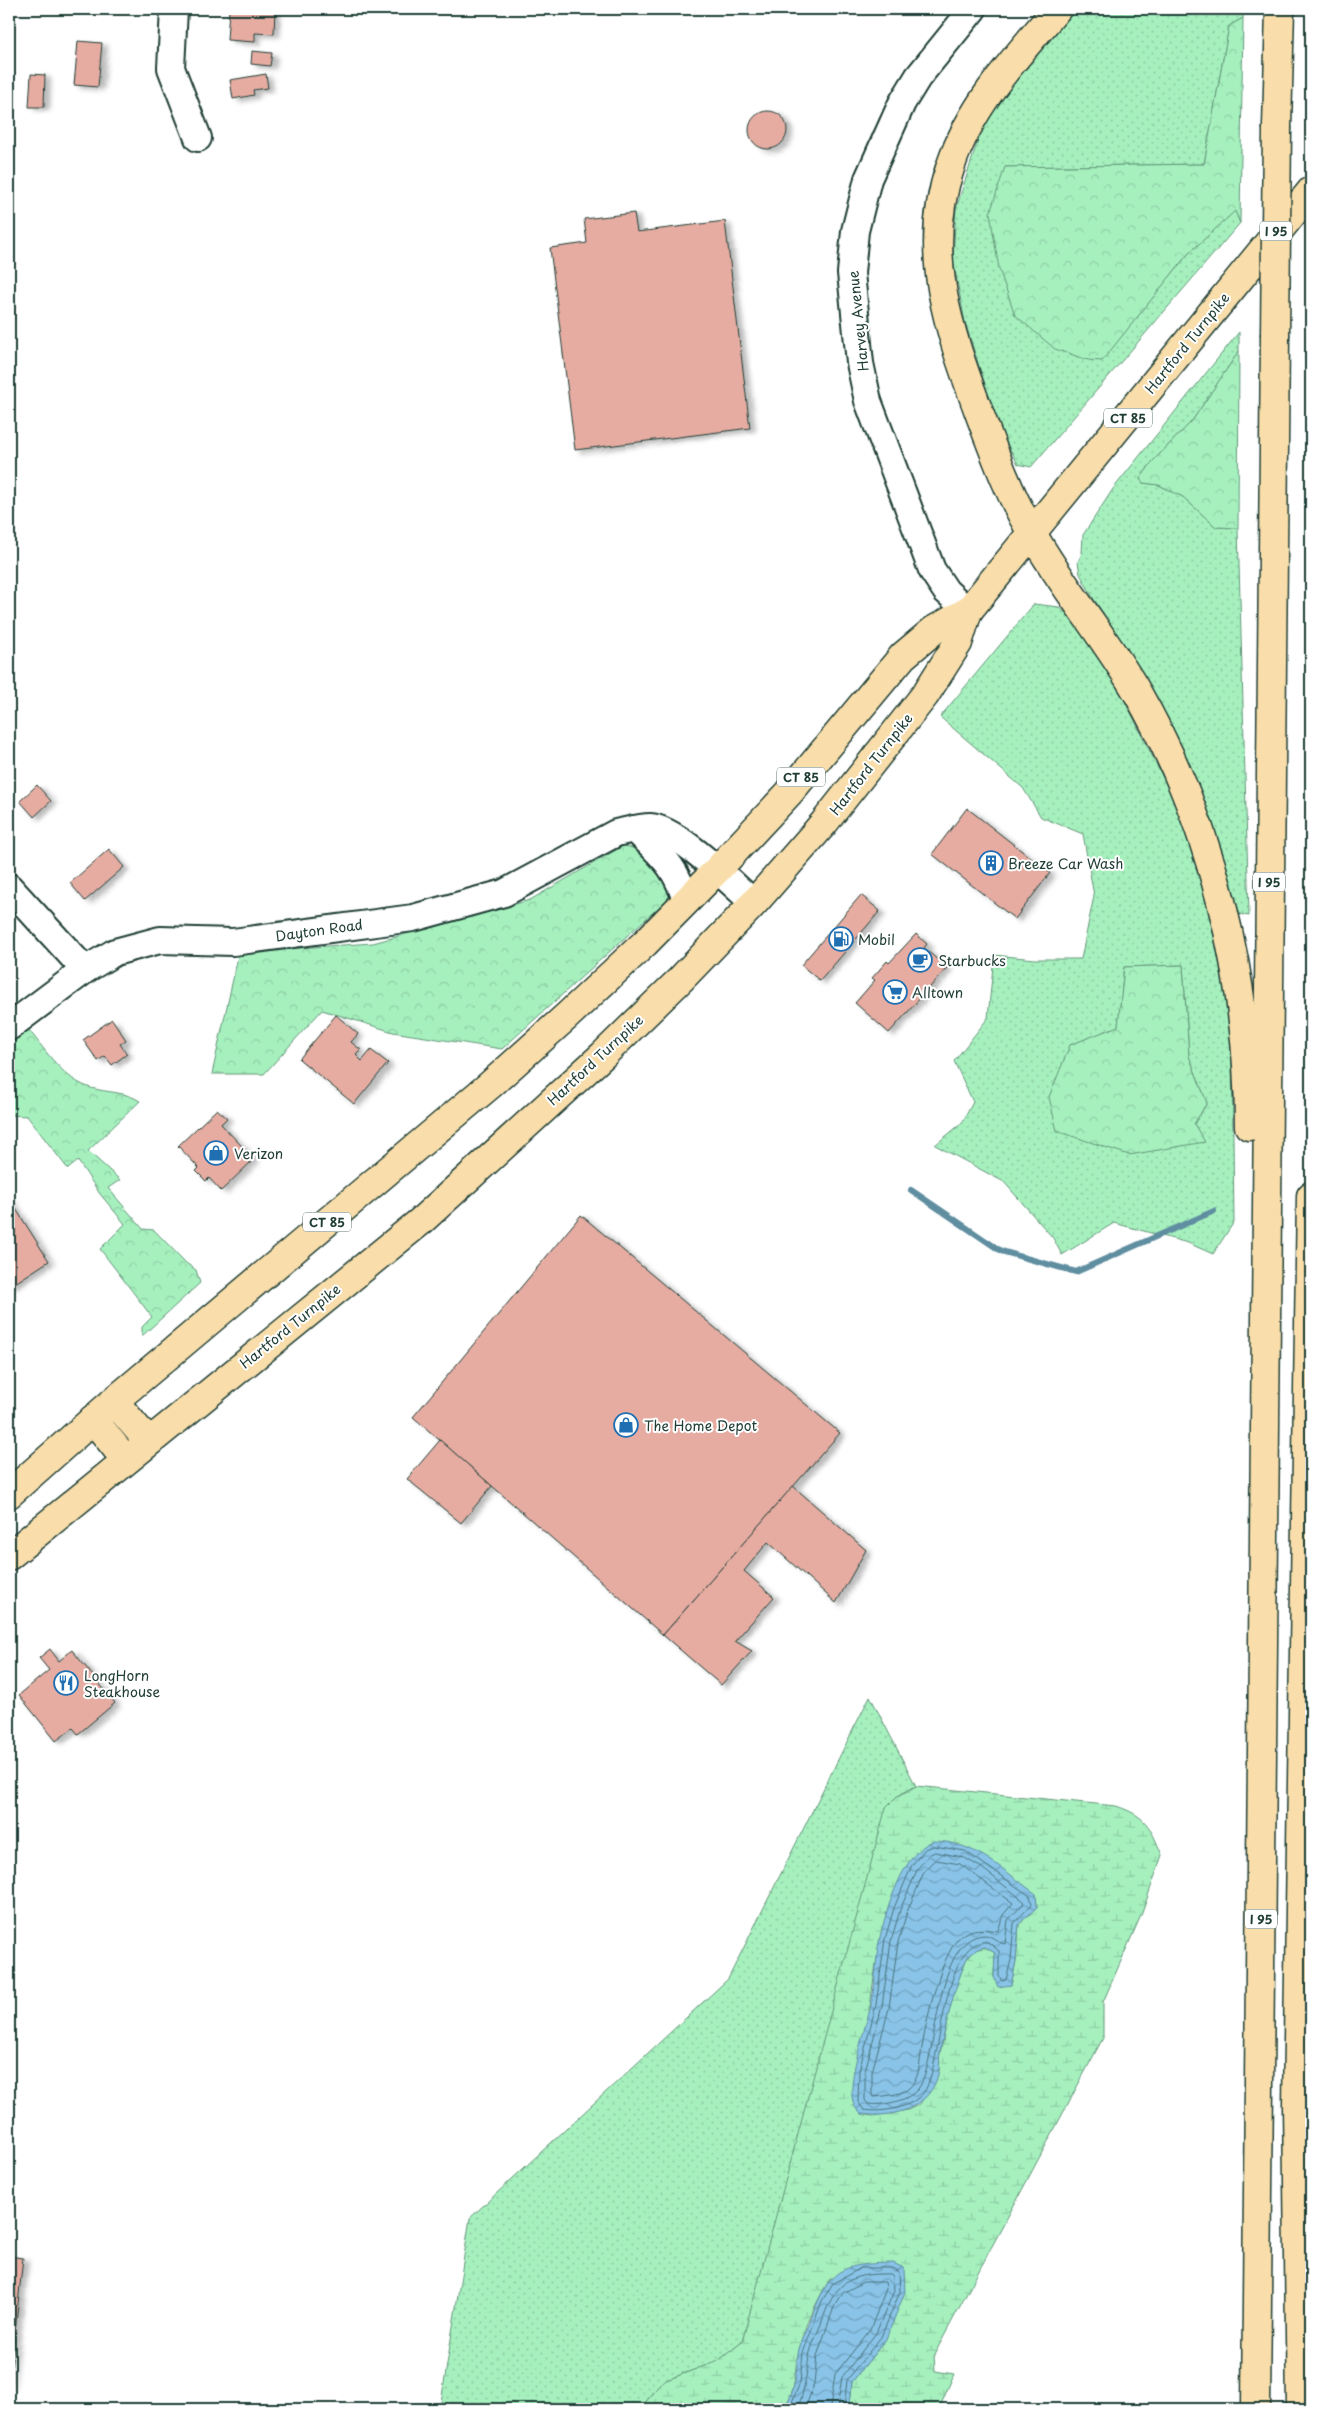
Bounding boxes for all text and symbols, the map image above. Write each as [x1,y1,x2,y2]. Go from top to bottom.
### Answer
road number: I 95 [1260,222,1292,240]
street label: Harvey Avenue [842,269,874,372]
street label: Hartford Turnpike [1140,288,1234,398]
road number: CT 85 [1104,408,1152,428]
street label: Hartford Turnpike [824,708,918,820]
road number: CT 85 [777,768,825,786]
building icon: Breeze Car Wash [978,850,1004,876]
place label: Breeze Car Wash [1008,853,1123,874]
road number: I 95 [1253,872,1285,892]
street label: Dayton Road [274,913,364,947]
fuel station icon: Mobil [828,926,854,952]
place label: Mobil [858,929,895,950]
cafe icon: Starbucks [907,947,933,973]
place label: Starbucks [938,950,1006,971]
supermarket icon: Alltown [882,979,908,1005]
place label: Alltown [912,982,963,1003]
street label: Hartford Turnpike [542,1010,648,1110]
shop icon: Verizon [203,1140,229,1166]
place label: Verizon [234,1143,283,1164]
road number: CT 85 [303,1212,351,1232]
street label: Hartford Turnpike [235,1279,345,1373]
shop icon: The Home Depot [613,1412,639,1438]
place label: The Home Depot [644,1415,758,1436]
place label: LongHorn Steakhouse [84,1665,160,1702]
restaurant icon: LongHorn Steakhouse [53,1670,79,1696]
road number: I 95 [1245,1910,1277,1928]

